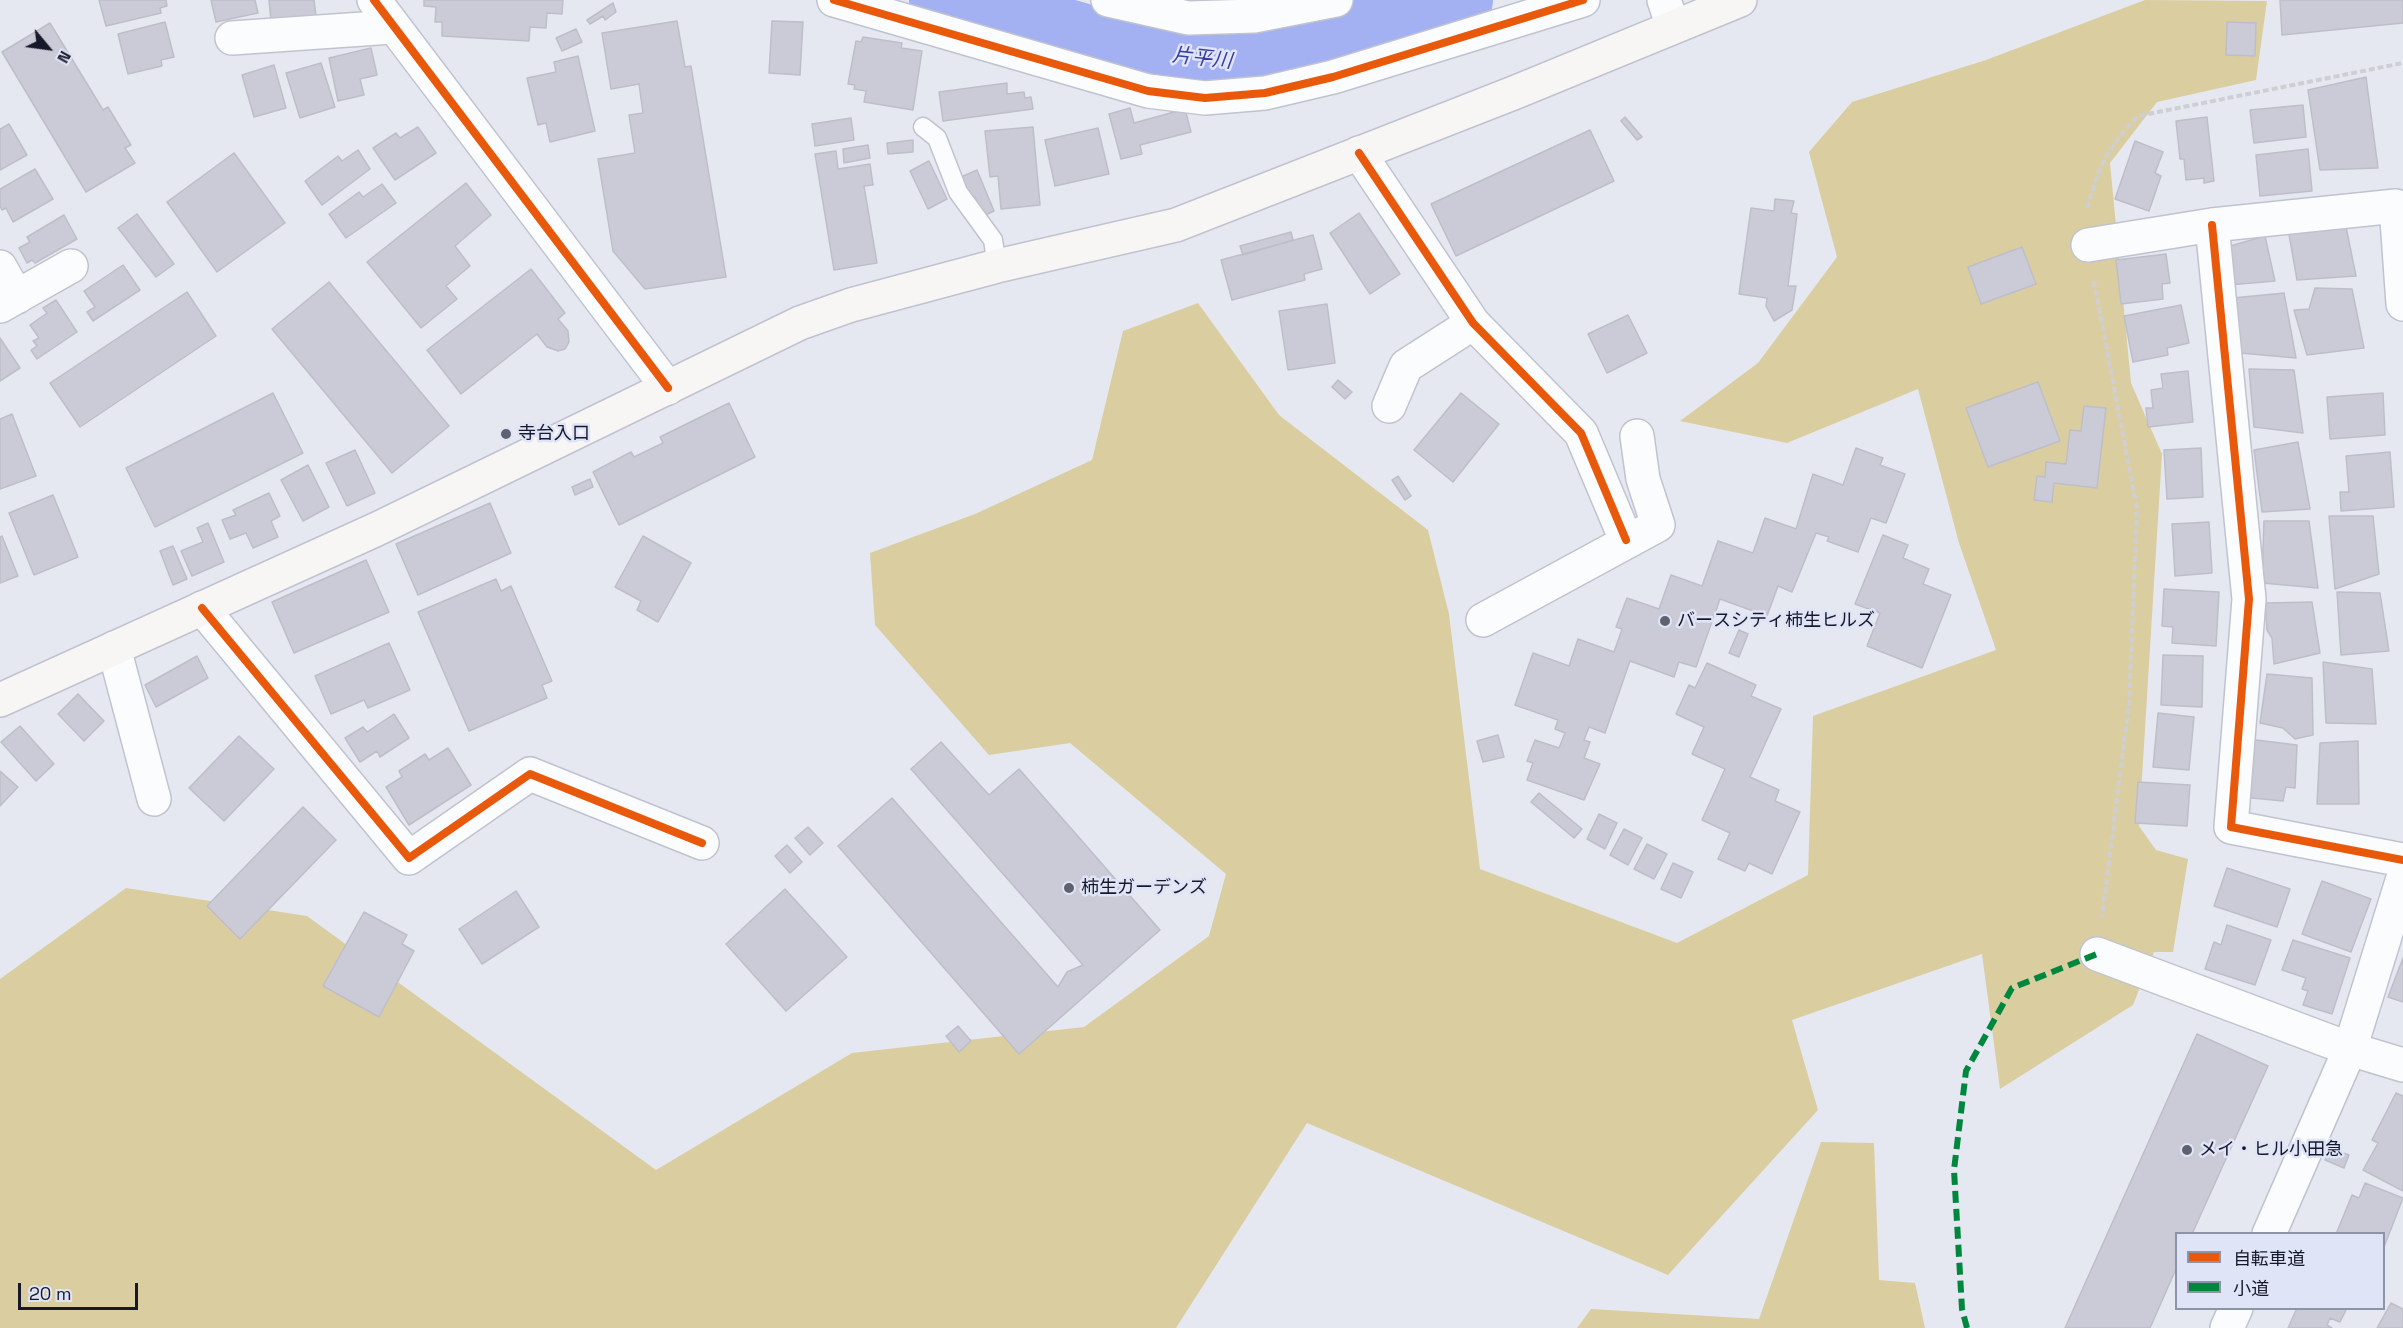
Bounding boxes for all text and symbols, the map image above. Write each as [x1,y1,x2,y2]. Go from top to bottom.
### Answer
north arrow [18,18,78,78]
water label: 片平川 [1171,44,1233,74]
text: N [52,47,76,67]
place label: 寺台入口 [518,423,590,445]
marker: 寺台入口 [499,427,513,441]
place label: バースシティ柿生ヒルズ [1677,610,1875,632]
marker: バースシティ柿生ヒルズ [1658,614,1672,628]
place label: 柿生ガーデンズ [1081,877,1207,899]
marker: 柿生ガーデンズ [1062,881,1076,895]
place label: メイ・ヒル小田急 [2199,1139,2343,1161]
marker: メイ・ヒル小田急 [2180,1143,2194,1157]
legend [2175,1232,2385,1310]
text: 自転車道 [2233,1247,2305,1270]
scale bar [21,1271,141,1309]
text: 小道 [2233,1277,2269,1300]
text: 20 m [29,1282,72,1305]

